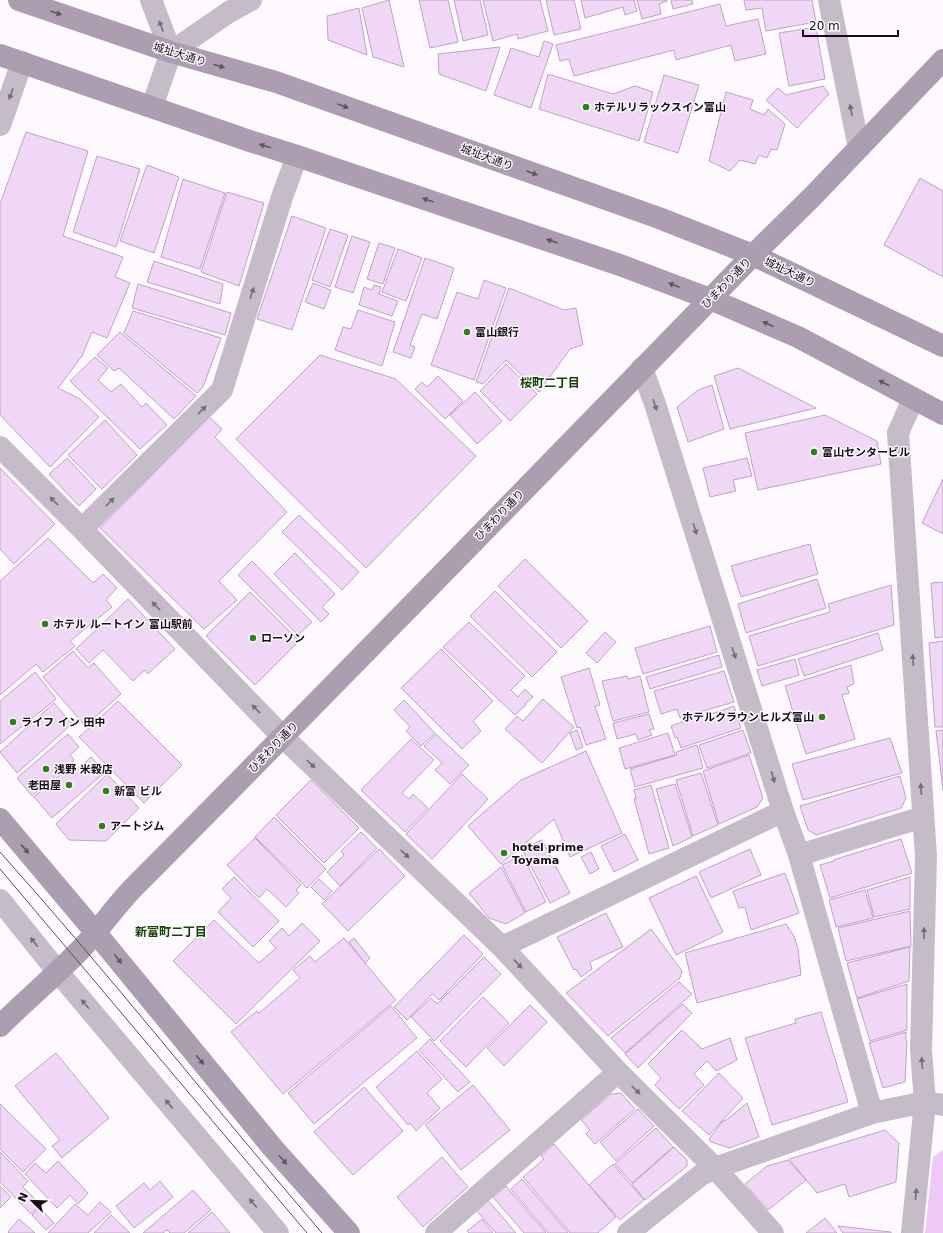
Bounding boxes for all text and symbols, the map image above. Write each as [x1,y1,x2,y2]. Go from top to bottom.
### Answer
one-way arrow [50,10,62,16]
scale bar [803,12,898,38]
text: 20 m [809,19,840,33]
one-way arrow [158,21,164,32]
street label: 城址大通り [152,40,208,69]
one-way arrow [214,63,226,69]
one-way arrow [7,88,13,100]
place label: ホテルリラックスイン富山 [594,101,726,114]
marker: ホテルリラックスイン富山 [581,102,591,112]
one-way arrow [337,103,349,109]
one-way arrow [848,104,854,116]
street label: 城址大通り [459,142,515,173]
one-way arrow [259,143,271,149]
one-way arrow [526,170,538,176]
one-way arrow [422,197,434,203]
one-way arrow [545,238,557,244]
street label: ひまわり通り [699,255,754,312]
street label: 城址大通り [762,255,817,290]
one-way arrow [668,281,680,287]
one-way arrow [249,287,255,299]
one-way arrow [762,321,774,327]
place label: 富山銀行 [475,326,519,339]
marker: 富山銀行 [462,327,472,337]
district label: 桜町二丁目 [520,376,580,390]
one-way arrow [878,380,889,386]
one-way arrow [653,400,659,412]
one-way arrow [197,405,207,415]
place label: 富山センタービル [822,446,910,459]
marker: 富山センタービル [809,447,819,457]
street label: ひまわり通り [472,487,527,544]
one-way arrow [50,497,59,506]
one-way arrow [105,497,115,507]
one-way arrow [692,523,698,535]
one-way arrow [151,601,161,611]
place label: ホテル ルートイン 富山駅前 [53,618,193,631]
marker: ホテル ルートイン 富山駅前 [40,619,50,629]
place label: ローソン [261,632,305,645]
marker: ローソン [248,633,258,643]
one-way arrow [731,647,737,659]
one-way arrow [909,654,916,666]
one-way arrow [251,704,261,714]
place label: ホテルクラウンヒルズ富山 [682,711,814,724]
marker: ホテルクラウンヒルズ富山 [817,712,827,722]
place label: ライフ イン 田中 [21,716,106,729]
marker: ライフ イン 田中 [8,717,18,727]
street label: ひまわり通り [246,719,301,776]
one-way arrow [306,759,316,769]
place label: 浅野 米穀店 [54,763,113,776]
marker: 浅野 米穀店 [41,764,51,774]
one-way arrow [770,771,776,783]
place label: 老田屋 [28,779,61,792]
marker: 老田屋 [64,780,74,790]
one-way arrow [918,783,925,795]
place label: 新富 ビル [114,785,162,798]
marker: 新富 ビル [101,786,111,796]
place label: アートジム [110,820,164,833]
marker: アートジム [97,821,107,831]
place label: hotel prime Toyama [512,841,584,867]
one-way arrow [21,844,30,854]
marker: hotel prime Toyama [499,848,509,858]
one-way arrow [400,849,410,859]
district label: 新富町二丁目 [135,925,207,939]
one-way arrow [921,926,927,939]
one-way arrow [29,936,38,947]
one-way arrow [113,954,122,965]
one-way arrow [513,960,522,969]
one-way arrow [81,999,90,1010]
one-way arrow [196,1054,205,1065]
one-way arrow [919,1057,926,1069]
one-way arrow [631,1085,641,1095]
one-way arrow [164,1098,173,1109]
one-way arrow [279,1155,288,1165]
north arrow [12,1181,52,1221]
one-way arrow [912,1188,919,1200]
text: N [15,1191,31,1204]
one-way arrow [248,1198,257,1209]

